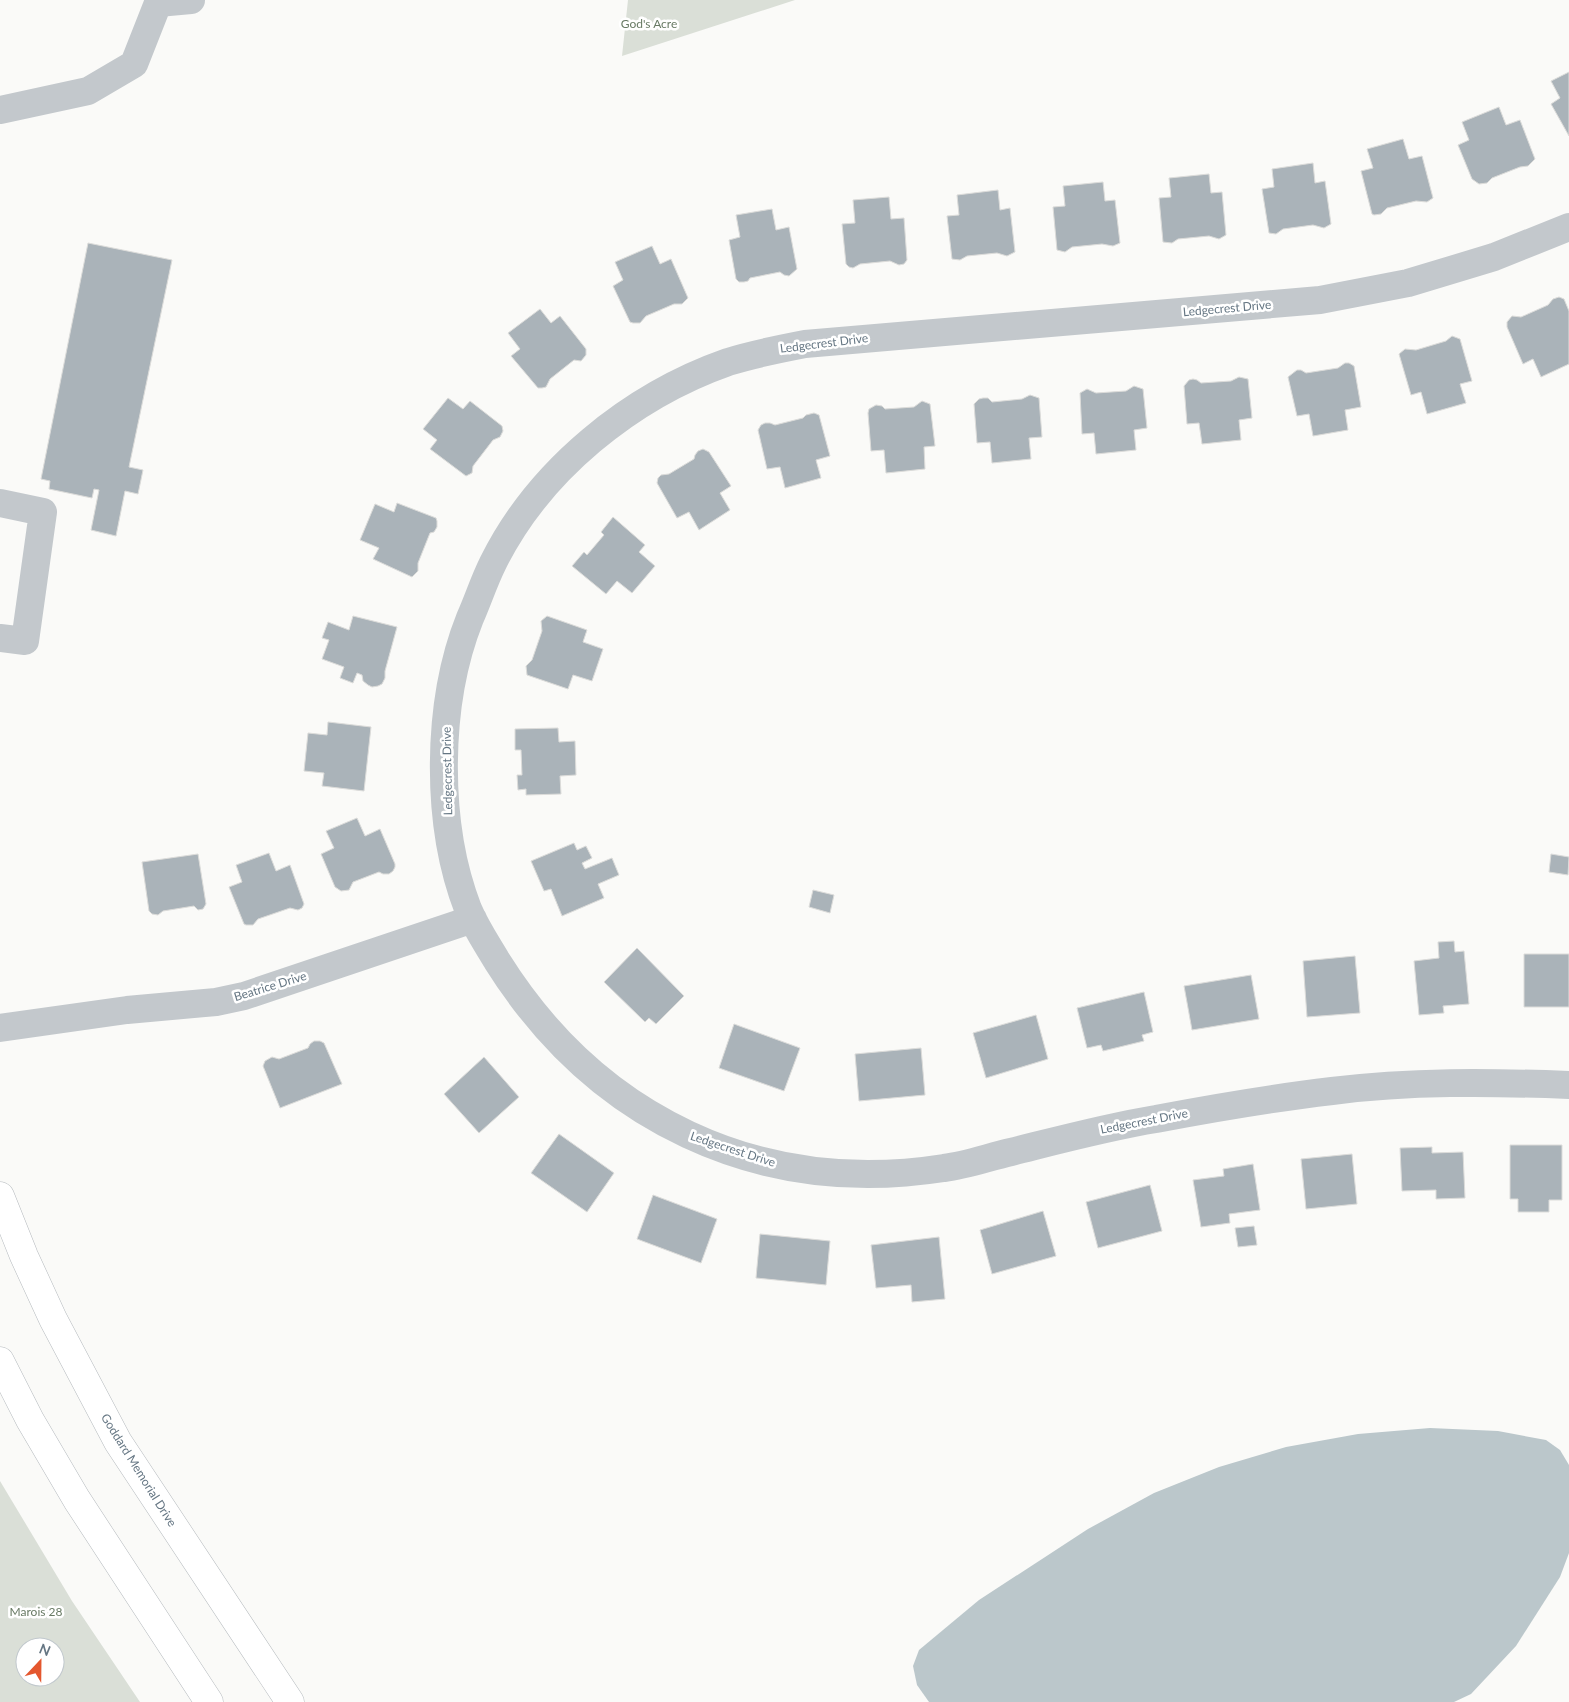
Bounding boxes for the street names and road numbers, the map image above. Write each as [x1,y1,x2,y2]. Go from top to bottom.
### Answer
street label: Ledgecrest Drive [1182,297,1272,319]
street label: Ledgecrest Drive [779,330,869,356]
street label: Ledgecrest Drive [439,727,455,815]
street label: Beatrice Drive [232,968,308,1004]
street label: Ledgecrest Drive [1099,1105,1189,1137]
street label: Ledgecrest Drive [689,1128,777,1170]
street label: Goddard Memorial Drive [98,1411,180,1529]

